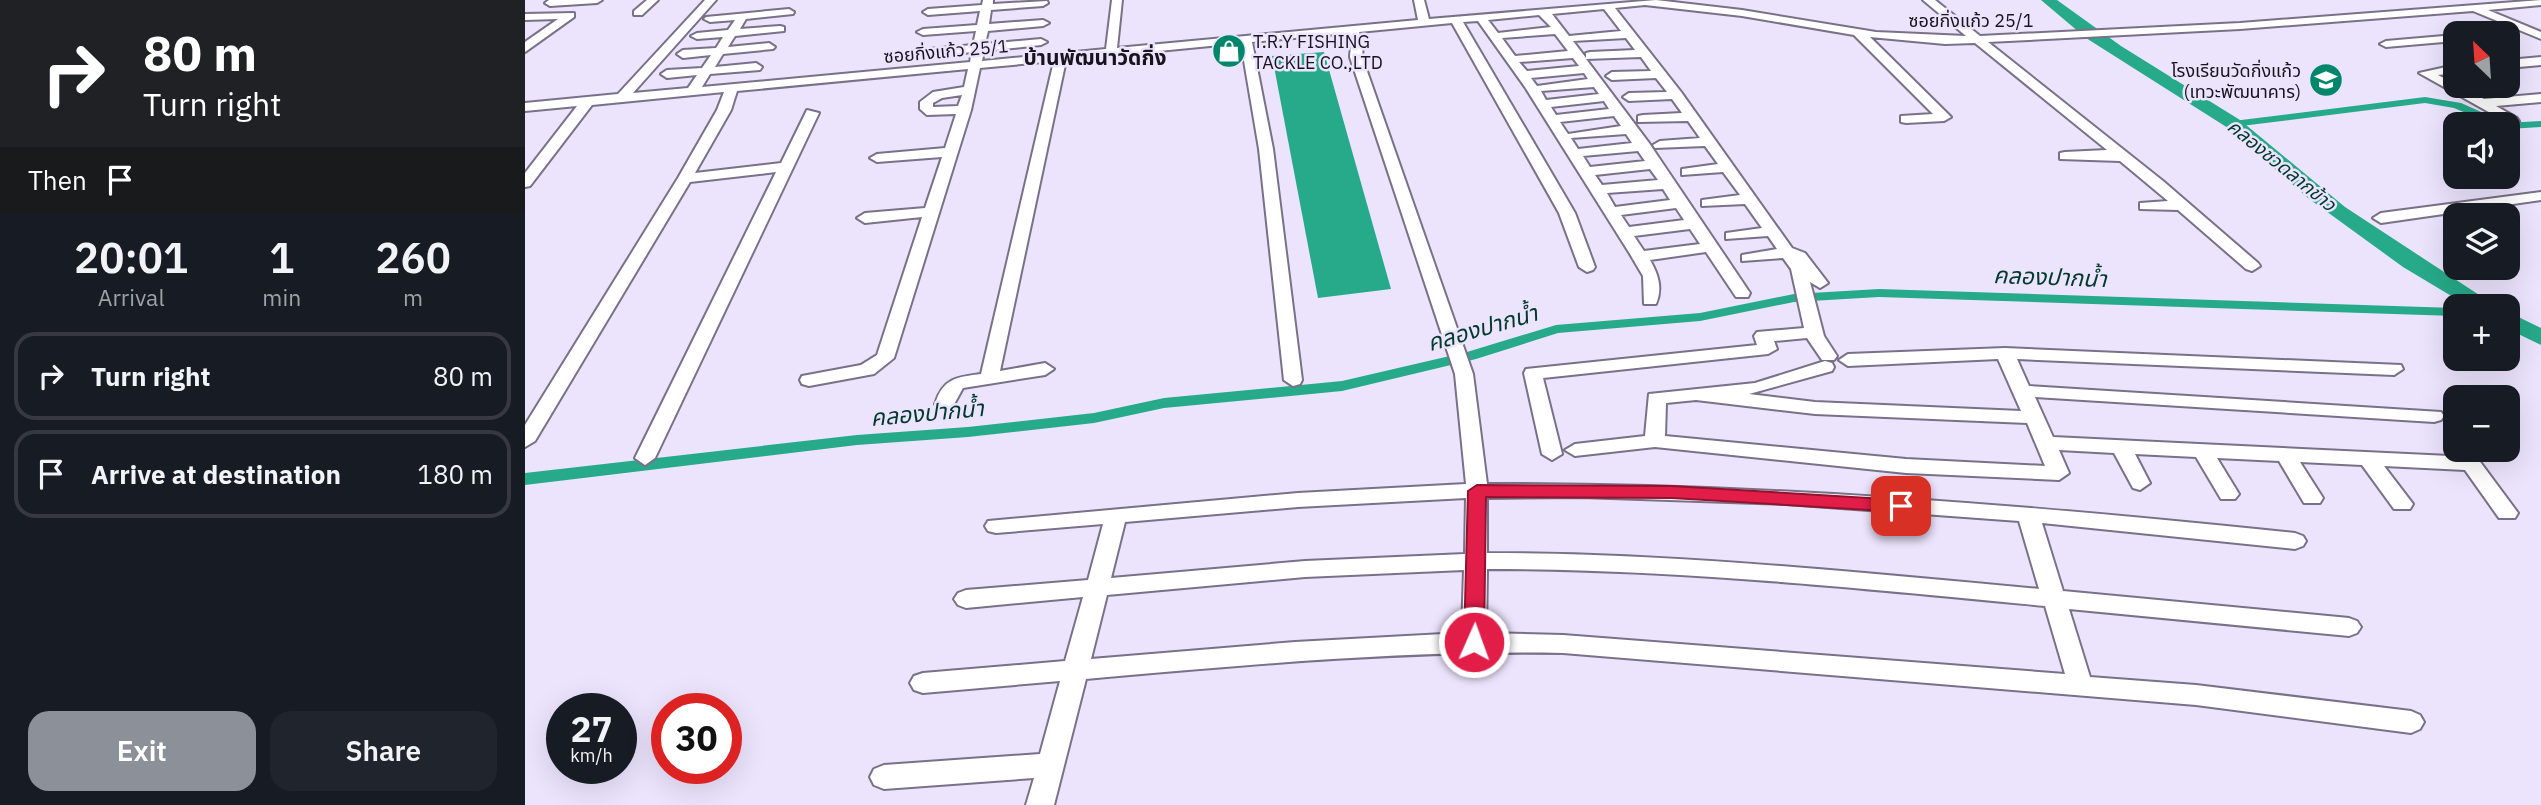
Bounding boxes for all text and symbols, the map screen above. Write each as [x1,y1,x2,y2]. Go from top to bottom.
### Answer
street label: ซอยกิ่งแก้ว 25/1 [1909,9,2033,32]
text: 80 m [143,21,257,84]
north arrow [2443,21,2520,98]
map controls [2443,21,2520,462]
icon: right [28,28,119,119]
place label: T.R.Y FISHING TACKLE CO.,LTD [1253,30,1383,74]
shop icon: T.R.Y FISHING TACKLE CO.,LTD [1210,32,1248,70]
street label: ซอยกิ่งแก้ว 25/1 [883,34,1009,68]
district label: บ้านพัฒนาวัดกิ่ง [1024,43,1166,71]
place label: โรงเรียนวัดกิ่งแก้ว (เทวะพัฒนาคาร) [2171,59,2301,103]
school or university icon: โรงเรียนวัดกิ่งแก้ว (เทวะพัฒนาคาร) [2307,61,2345,99]
text: Turn right [143,83,281,125]
button: sound [2443,112,2520,189]
water label: คลองชวดลากข้าว [2223,114,2342,216]
icon: arrive [101,161,139,199]
text: Then [28,163,87,197]
button: layers [2443,203,2520,280]
text: 20:01 [74,230,188,285]
text: 1 [269,230,294,285]
text: 260 [375,230,451,285]
water label: คลองปากน้ำ [1993,259,2109,293]
text: Arrival [98,282,165,312]
text: min [262,282,301,312]
text: m [403,282,423,312]
button: + [2443,294,2520,371]
water label: คลองปากน้ำ [1423,297,1542,357]
icon: right [32,357,70,395]
text: Turn right [91,359,210,393]
text: 80 m [433,359,493,393]
button: − [2443,385,2520,462]
water label: คลองปากน้ำ [869,392,986,432]
icon: arrive [32,455,70,493]
text: Arrive at destination [91,457,341,491]
text: 180 m [417,457,493,491]
pin [1871,476,1931,536]
icon: arrive [1882,487,1920,525]
position arrow [1437,605,1511,679]
speed limit sign: 30 [651,693,742,784]
text: 27 [570,706,613,752]
button: Exit [28,711,256,791]
button: Share [270,711,497,791]
text: km/h [570,744,613,767]

